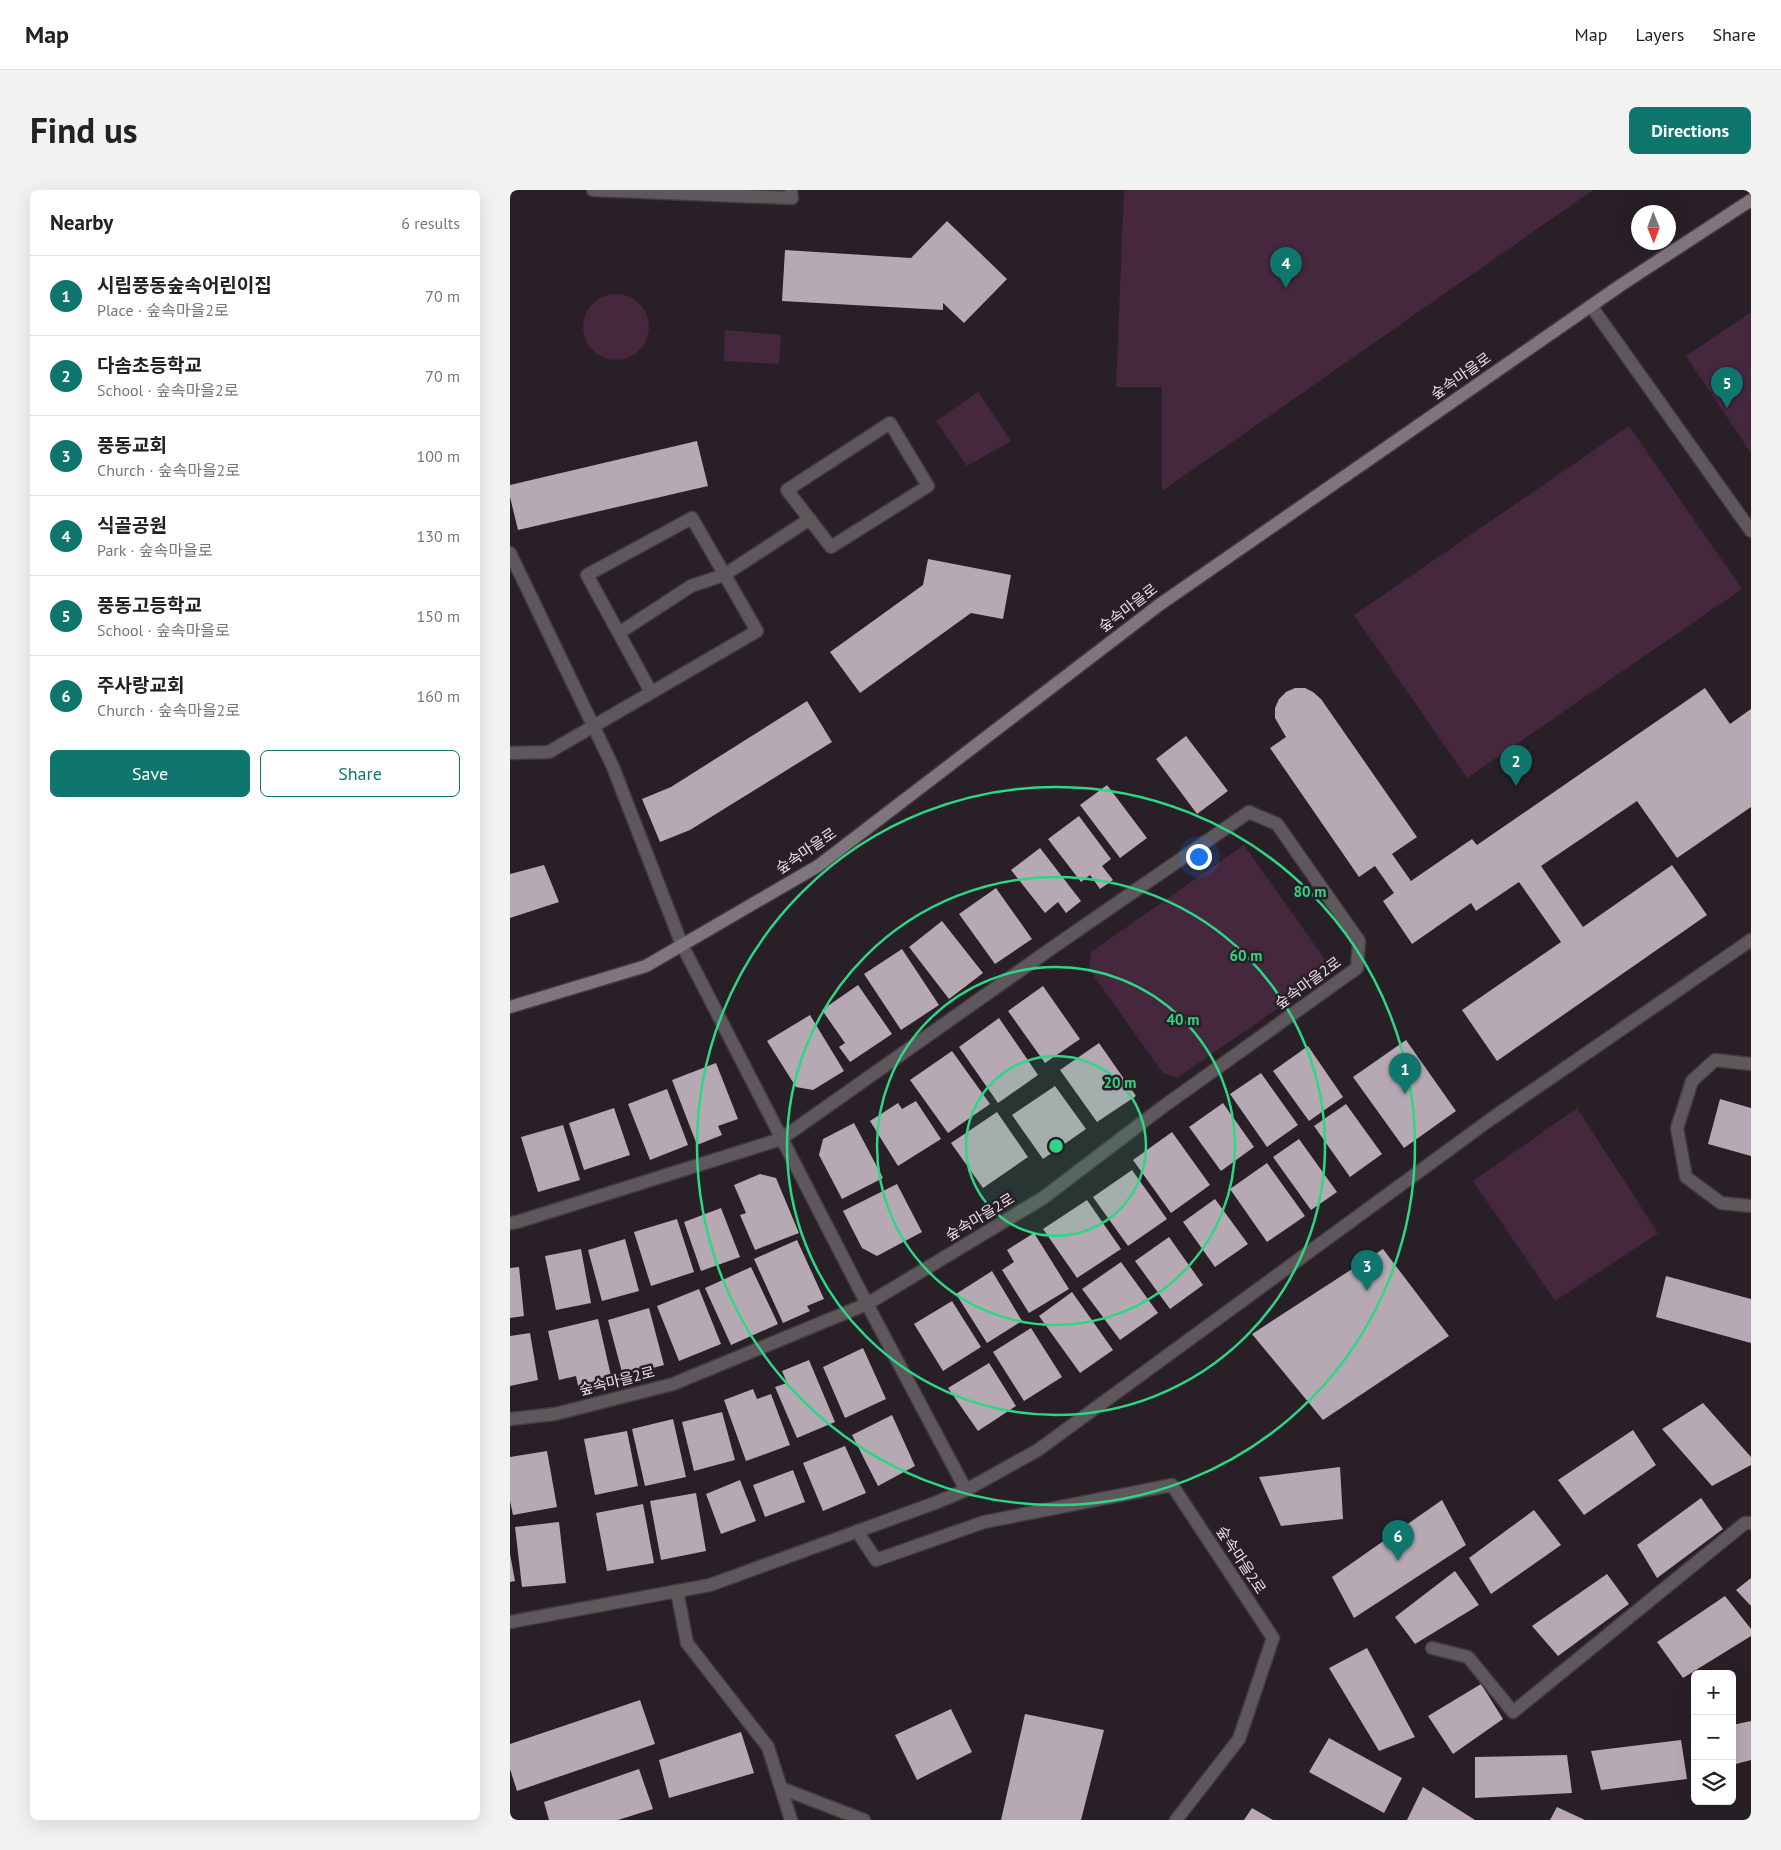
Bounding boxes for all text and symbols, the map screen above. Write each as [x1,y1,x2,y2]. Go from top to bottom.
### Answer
text: Map [25,19,69,50]
text: Map [1575,23,1607,46]
text: Layers [1635,23,1684,46]
text: Share [1712,23,1756,46]
text: Find us [30,107,138,153]
button: Directions [1629,107,1751,154]
north arrow [1631,205,1676,250]
text: Nearby [50,209,113,236]
text: 6 results [401,213,460,233]
pin: 4 [1270,247,1302,288]
text: 시립풍동숲속어린이집 [97,273,272,297]
text: 1 [61,286,71,306]
text: 70 m [425,286,460,306]
text: Place · 숲속마을2로 [97,300,229,320]
street label: 숲속마을로 [1427,348,1494,403]
text: 다솜초등학교 [97,353,202,377]
text: 2 [61,366,71,386]
text: 70 m [425,366,460,386]
pin: 5 [1711,367,1743,408]
text: School · 숲속마을2로 [97,380,238,400]
text: 풍동교회 [97,433,167,457]
text: 3 [61,446,71,466]
text: 100 m [417,446,460,466]
text: Church · 숲속마을2로 [97,460,240,480]
text: 식골공원 [97,513,167,537]
text: 4 [61,526,71,546]
text: 130 m [417,526,460,546]
text: Park · 숲속마을로 [97,540,212,560]
street label: 숲속마을로 [1094,579,1161,636]
text: 풍동고등학교 [97,593,202,617]
text: 5 [61,606,71,626]
text: 150 m [417,606,460,626]
text: School · 숲속마을로 [97,620,230,640]
text: 주사랑교회 [97,673,184,697]
text: 6 [61,686,71,706]
text: 160 m [417,686,460,706]
text: Church · 숲속마을2로 [97,700,240,720]
pin: 2 [1500,745,1532,786]
button: Save [50,750,250,797]
button: Share [260,750,460,797]
street label: 숲속마을로 [772,823,840,878]
your location [1186,844,1212,870]
text: 80 m [1294,882,1326,901]
text: 60 m [1230,946,1262,965]
street label: 숲속마을2로 [1271,952,1345,1013]
text: 40 m [1167,1010,1199,1029]
pin: 1 [1389,1053,1421,1094]
text: 20 m [1104,1073,1136,1092]
centre of rings [1047,1137,1065,1155]
street label: 숲속마을2로 [942,1189,1018,1245]
pin: 3 [1351,1250,1383,1291]
street label: 숲속마을2로 [577,1362,657,1399]
pin: 6 [1382,1520,1414,1561]
street label: 숲속마을2로 [1212,1522,1270,1597]
map controls [1691,1670,1736,1805]
button: + [1691,1670,1736,1715]
button: − [1691,1715,1736,1760]
button: layers [1691,1760,1736,1805]

